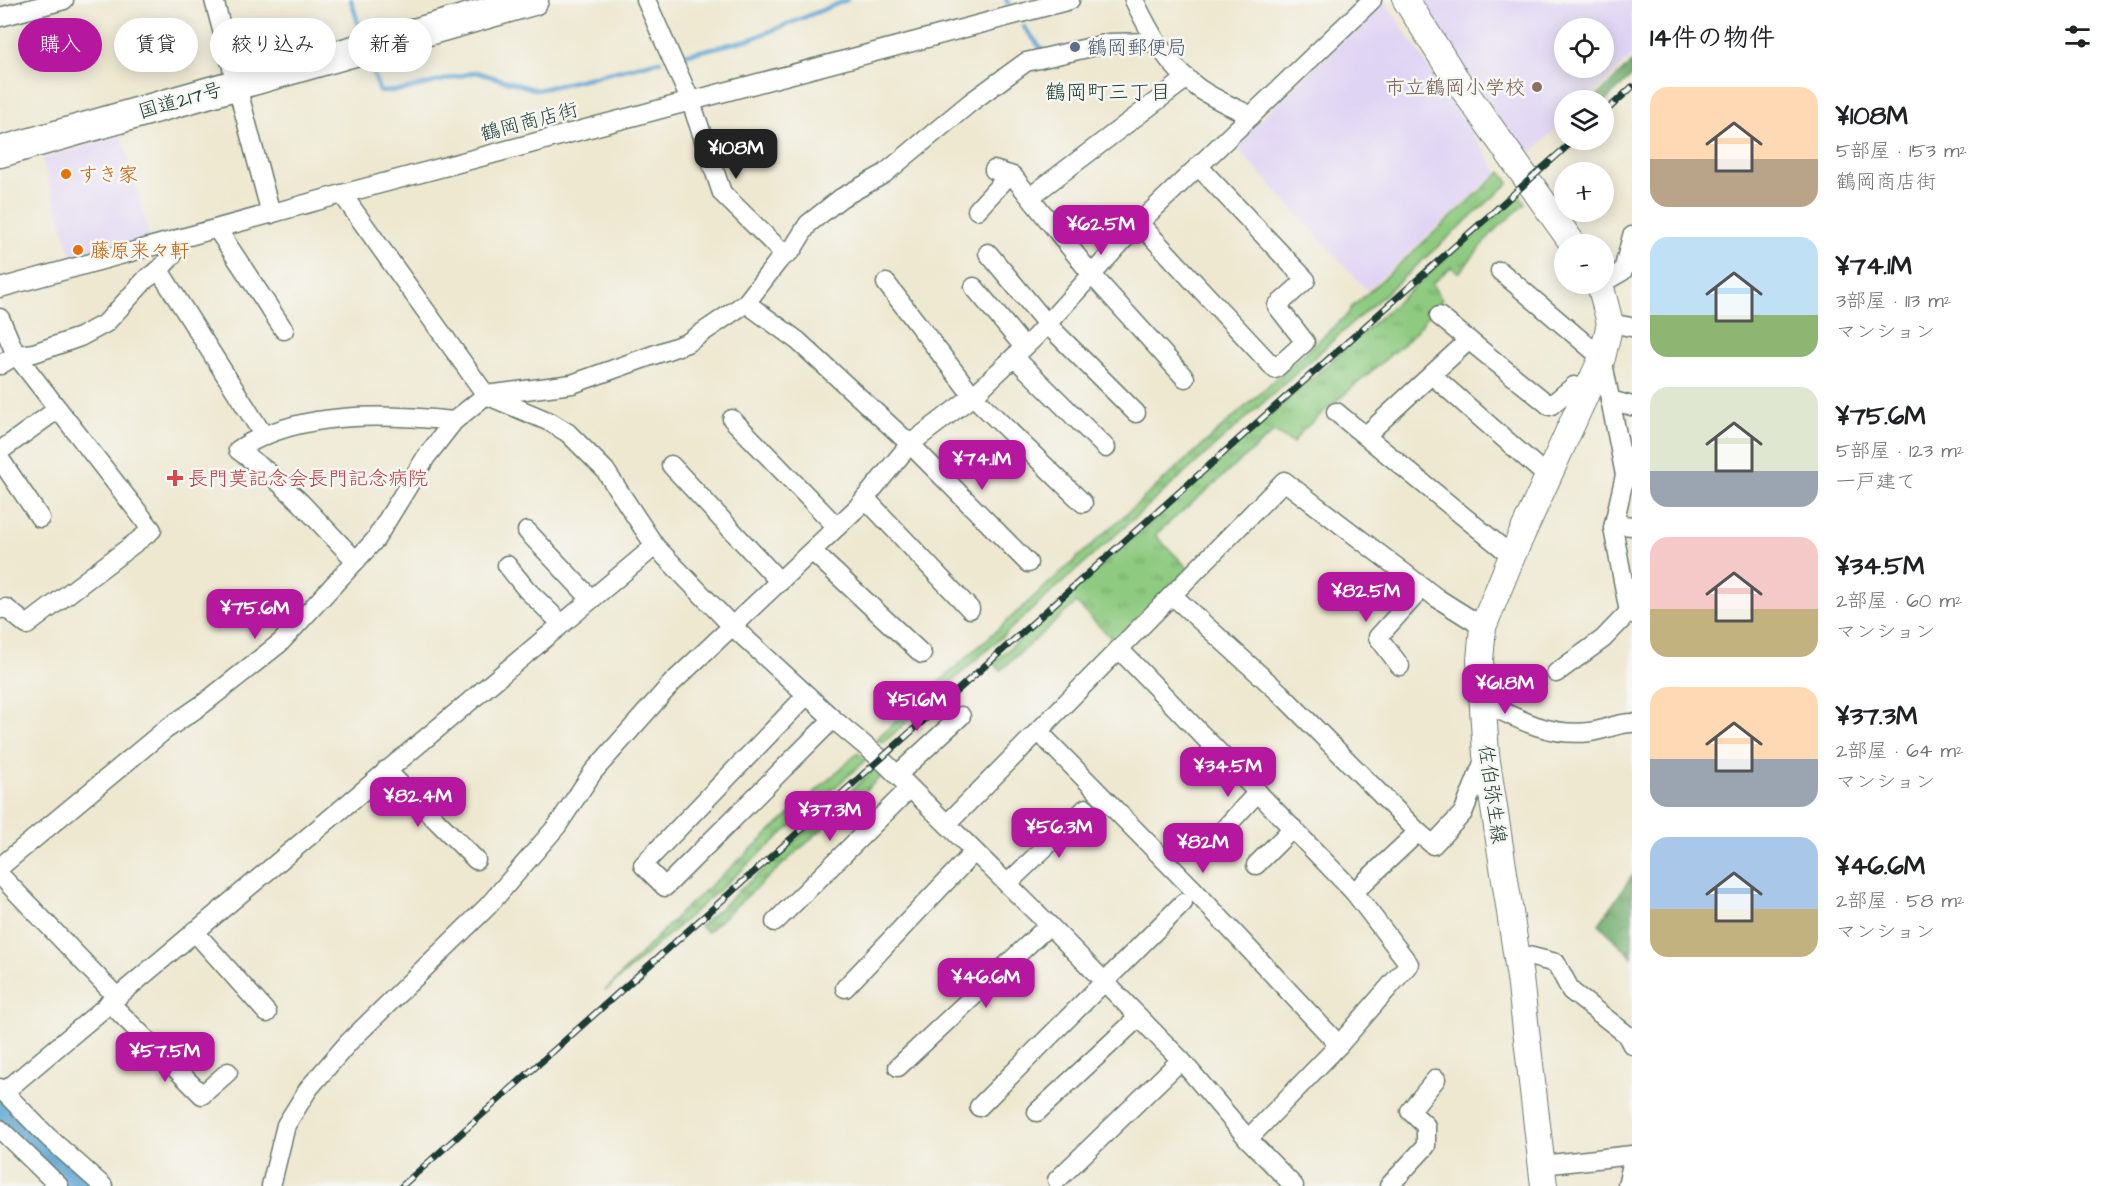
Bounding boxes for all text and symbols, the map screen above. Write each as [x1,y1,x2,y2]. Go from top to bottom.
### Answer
chip: 購入 [18,18,102,72]
chip: 賃貸 [114,18,198,72]
chip: 絞り込み [210,18,336,72]
chip: 新着 [348,18,432,72]
map controls [1554,18,1614,294]
button: locate [1554,18,1614,78]
text: 14件の物件 [1650,20,1775,56]
icon: filters [2061,20,2094,53]
place label: 鶴岡郵便局 [1087,34,1187,62]
marker: 鶴岡郵便局 [1068,40,1082,54]
place label: 市立鶴岡小学校 [1385,74,1525,102]
street label: 国道217号 [135,76,226,126]
district label: 鶴岡町三丁目 [1045,78,1171,107]
marker: 市立鶴岡小学校 [1530,80,1544,94]
button: layers [1554,90,1614,150]
street label: 鶴岡商店街 [477,96,581,148]
text: ¥108M [1836,98,1908,134]
icon: home [1698,111,1770,183]
pin: ¥108M [694,129,778,180]
text: ¥108M [708,134,764,162]
text: 5部屋 · 153 m² [1836,137,1967,165]
place label: すき家 [78,161,138,189]
button: + [1554,162,1614,222]
marker: すき家 [59,167,73,181]
text: 鶴岡商店街 [1836,168,1936,196]
pin: ¥62.5M [1052,205,1150,256]
text: ¥62.5M [1067,210,1135,238]
button: − [1554,234,1614,294]
place label: 藤原来々軒 [90,237,190,265]
marker: 藤原来々軒 [71,243,85,257]
text: ¥74.1M [1836,248,1912,284]
icon: home [1698,261,1770,333]
text: 3部屋 · 113 m² [1836,287,1951,315]
text: マンション [1836,318,1935,346]
text: ¥75.6M [1836,398,1926,434]
icon: home [1698,411,1770,483]
text: 5部屋 · 123 m² [1836,437,1964,465]
pin: ¥74.1M [933,440,1031,491]
text: ¥74.1M [953,445,1011,473]
place label: 長門莫記念会長門記念病院 [188,465,428,493]
text: 一戸建て [1836,468,1916,496]
marker: 長門莫記念会長門記念病院 [166,469,184,487]
text: ¥34.5M [1836,548,1924,584]
icon: home [1698,561,1770,633]
pin: ¥82.5M [1317,572,1415,623]
text: ¥82.5M [1332,577,1400,605]
text: 2部屋 · 60 m² [1836,587,1963,615]
pin: ¥75.6M [206,589,304,640]
text: ¥75.6M [220,594,290,622]
text: マンション [1836,618,1935,646]
pin: ¥61.8M [1456,664,1554,715]
text: ¥61.8M [1476,669,1534,697]
pin: ¥51.6M [868,681,966,732]
text: ¥51.6M [887,686,947,714]
text: ¥37.3M [1836,698,1918,734]
icon: home [1698,711,1770,783]
text: 2部屋 · 64 m² [1836,737,1964,765]
street label: 佐伯弥生線 [1471,743,1513,846]
pin: ¥34.5M [1179,747,1277,798]
text: ¥34.5M [1194,752,1262,780]
text: マンション [1836,768,1935,796]
pin: ¥82.4M [369,777,467,828]
text: ¥82.4M [384,782,452,810]
pin: ¥37.3M [781,791,879,842]
text: ¥37.3M [799,796,861,824]
pin: ¥56.3M [1010,808,1108,859]
text: ¥56.3M [1026,813,1092,841]
pin: ¥82M [1167,823,1239,874]
text: ¥82M [1177,828,1229,856]
text: ¥46.6M [1836,848,1925,884]
icon: home [1698,861,1770,933]
text: 2部屋 · 58 m² [1836,887,1964,915]
text: マンション [1836,918,1935,946]
pin: ¥46.6M [937,958,1035,1009]
text: ¥46.6M [952,963,1020,991]
pin: ¥57.5M [116,1032,214,1083]
text: ¥57.5M [130,1037,200,1065]

